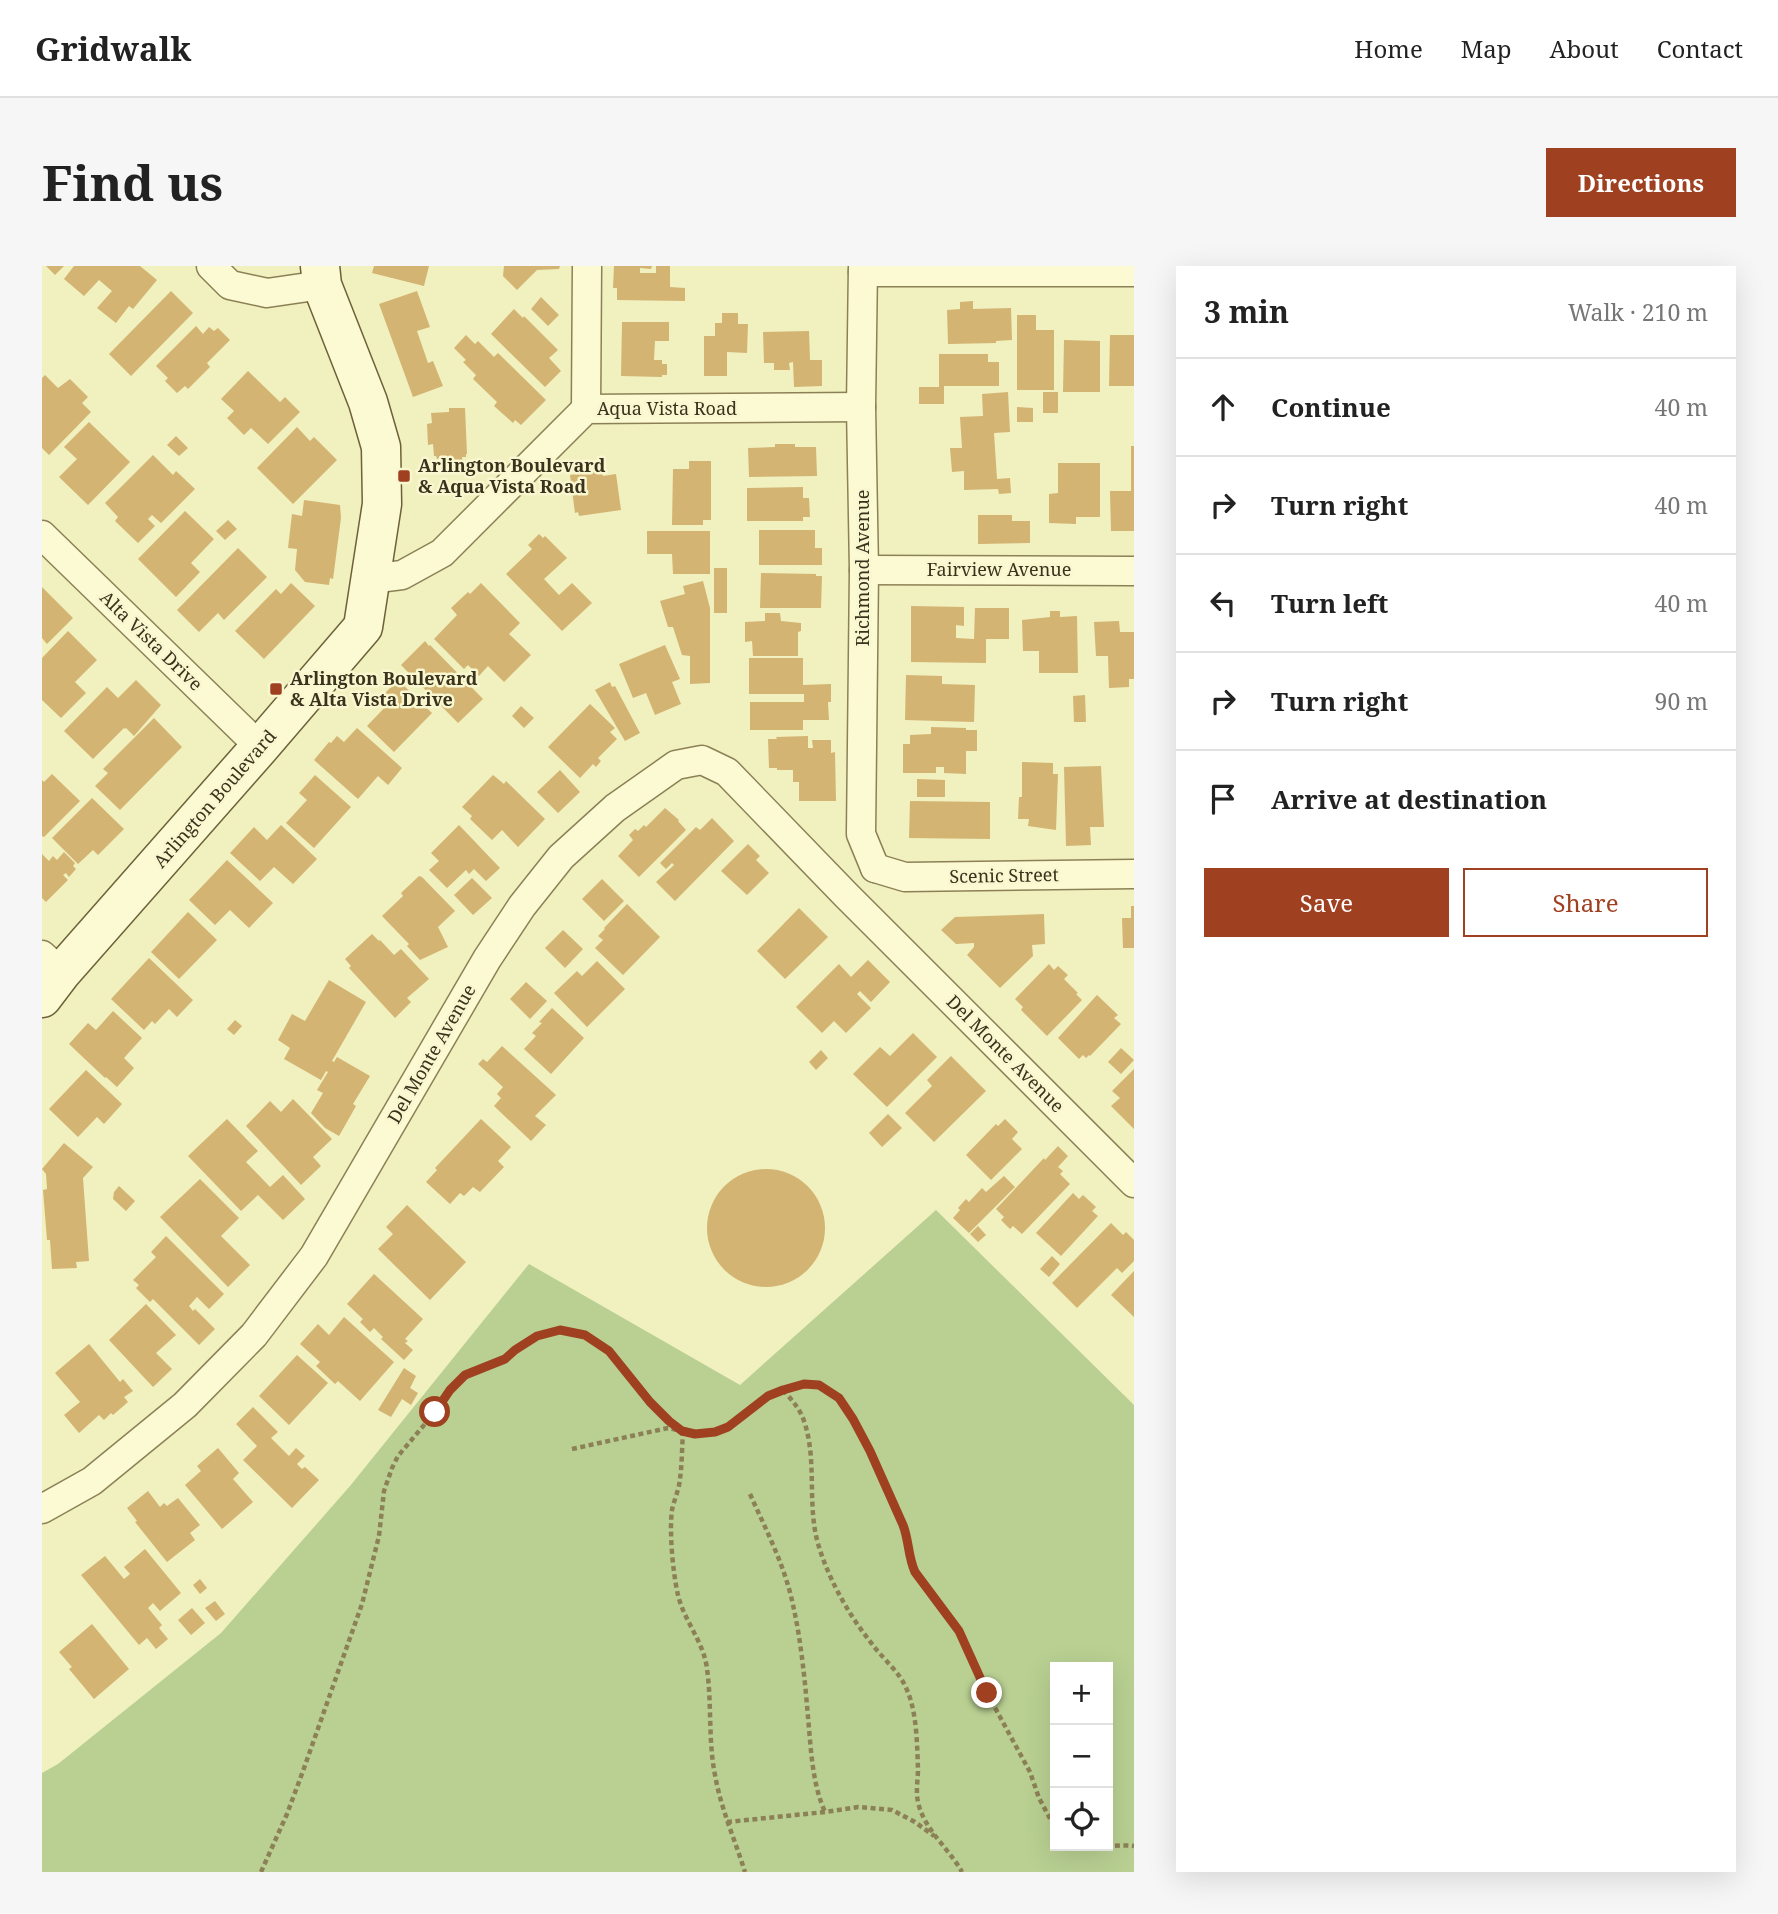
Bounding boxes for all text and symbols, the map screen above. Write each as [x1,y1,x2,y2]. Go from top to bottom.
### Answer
text: Gridwalk [35,26,191,71]
text: Home [1354,32,1423,65]
text: Map [1461,32,1512,65]
text: About [1550,32,1619,65]
text: Contact [1657,32,1743,65]
button: Directions [1546,148,1736,217]
text: Find us [42,149,223,215]
text: 3 min [1204,291,1289,332]
text: Walk · 210 m [1568,296,1708,328]
icon: ahead [1204,388,1242,426]
text: Continue [1271,389,1391,425]
text: 40 m [1655,391,1708,423]
street label: Aqua Vista Road [597,396,737,420]
place label: Arlington Boulevard & Aqua Vista Road [418,453,606,498]
marker: Arlington Boulevard & Aqua Vista Road [396,468,412,484]
icon: right [1204,486,1242,524]
text: Turn right [1271,487,1408,523]
text: 40 m [1655,489,1708,521]
street label: Richmond Avenue [850,490,874,646]
street label: Fairview Avenue [927,557,1071,581]
icon: left [1204,584,1242,622]
street label: Alta Vista Drive [95,585,208,695]
text: Turn left [1271,585,1388,621]
text: 40 m [1655,587,1708,619]
place label: Arlington Boulevard & Alta Vista Drive [290,666,478,711]
marker: Arlington Boulevard & Alta Vista Drive [268,681,284,697]
icon: right [1204,682,1242,720]
text: Turn right [1271,683,1408,719]
text: 90 m [1655,685,1708,717]
street label: Arlington Boulevard [148,724,281,873]
icon: arrive [1204,780,1242,818]
text: Arrive at destination [1271,781,1547,817]
street label: Scenic Street [949,862,1059,888]
button: Save [1204,868,1449,937]
button: Share [1463,868,1708,937]
street label: Del Monte Avenue [382,980,481,1127]
street label: Del Monte Avenue [942,989,1070,1117]
route start [419,1396,450,1427]
map controls [1050,1662,1113,1851]
button: + [1050,1662,1113,1725]
route end [971,1677,1002,1708]
button: − [1050,1725,1113,1788]
button: locate [1050,1788,1113,1851]

